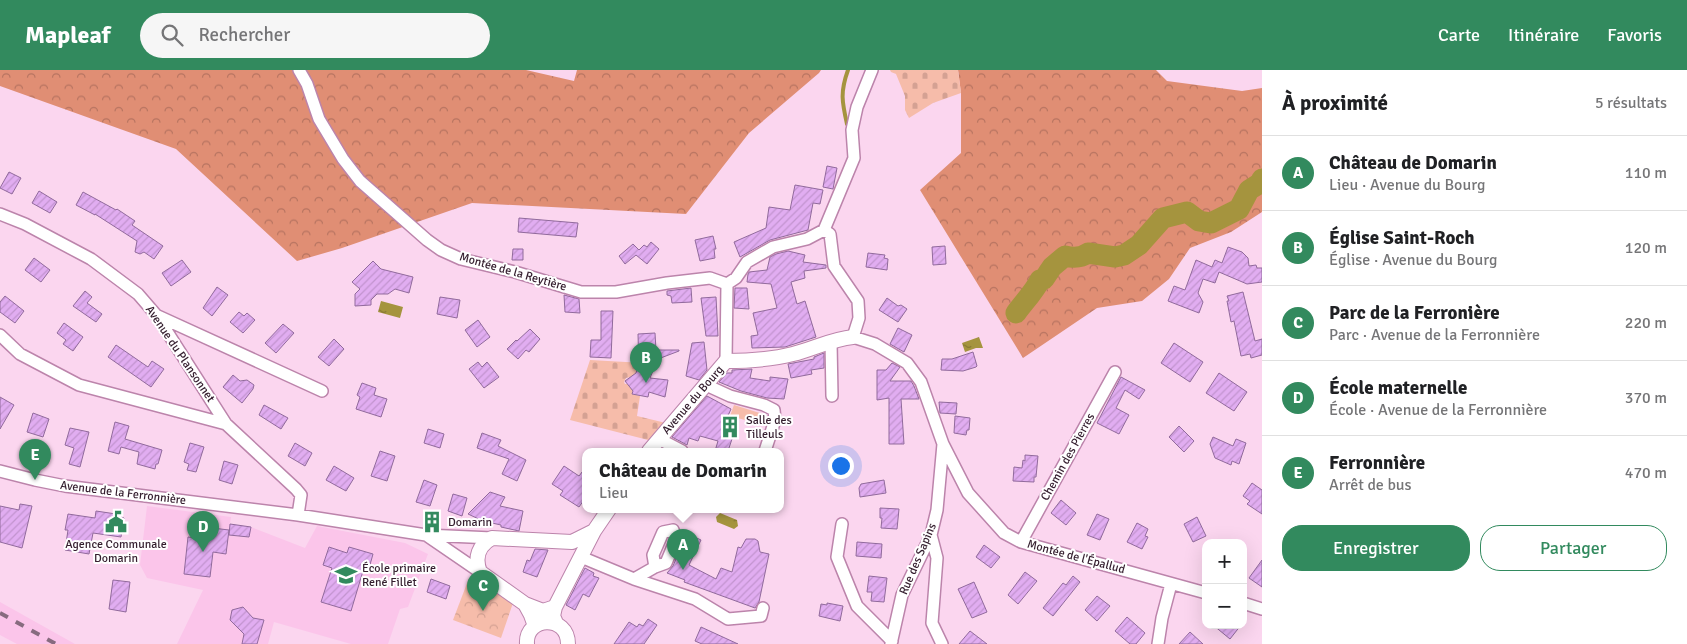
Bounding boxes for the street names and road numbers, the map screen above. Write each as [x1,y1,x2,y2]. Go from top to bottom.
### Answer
street label: Montée de la Reytière [458,250,568,294]
street label: Avenue du Plansonnet [142,303,218,405]
street label: Avenue du Bourg [659,362,727,438]
street label: Chemin des Pierres [1038,411,1098,503]
street label: Avenue de la Ferronnière [59,478,187,508]
street label: Rue des Sapins [896,521,940,597]
street label: Montée de l'Épallud [1025,537,1127,577]

